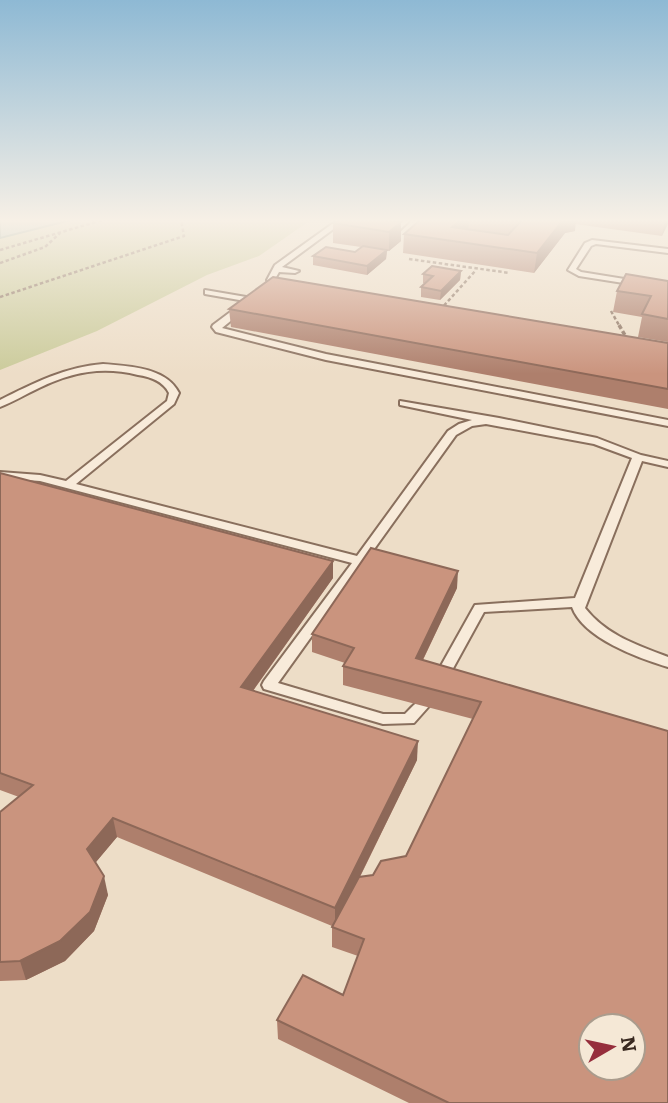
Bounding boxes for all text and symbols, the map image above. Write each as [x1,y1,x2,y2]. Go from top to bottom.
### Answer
north arrow [577,1012,647,1082]
text: N [615,1034,645,1054]

